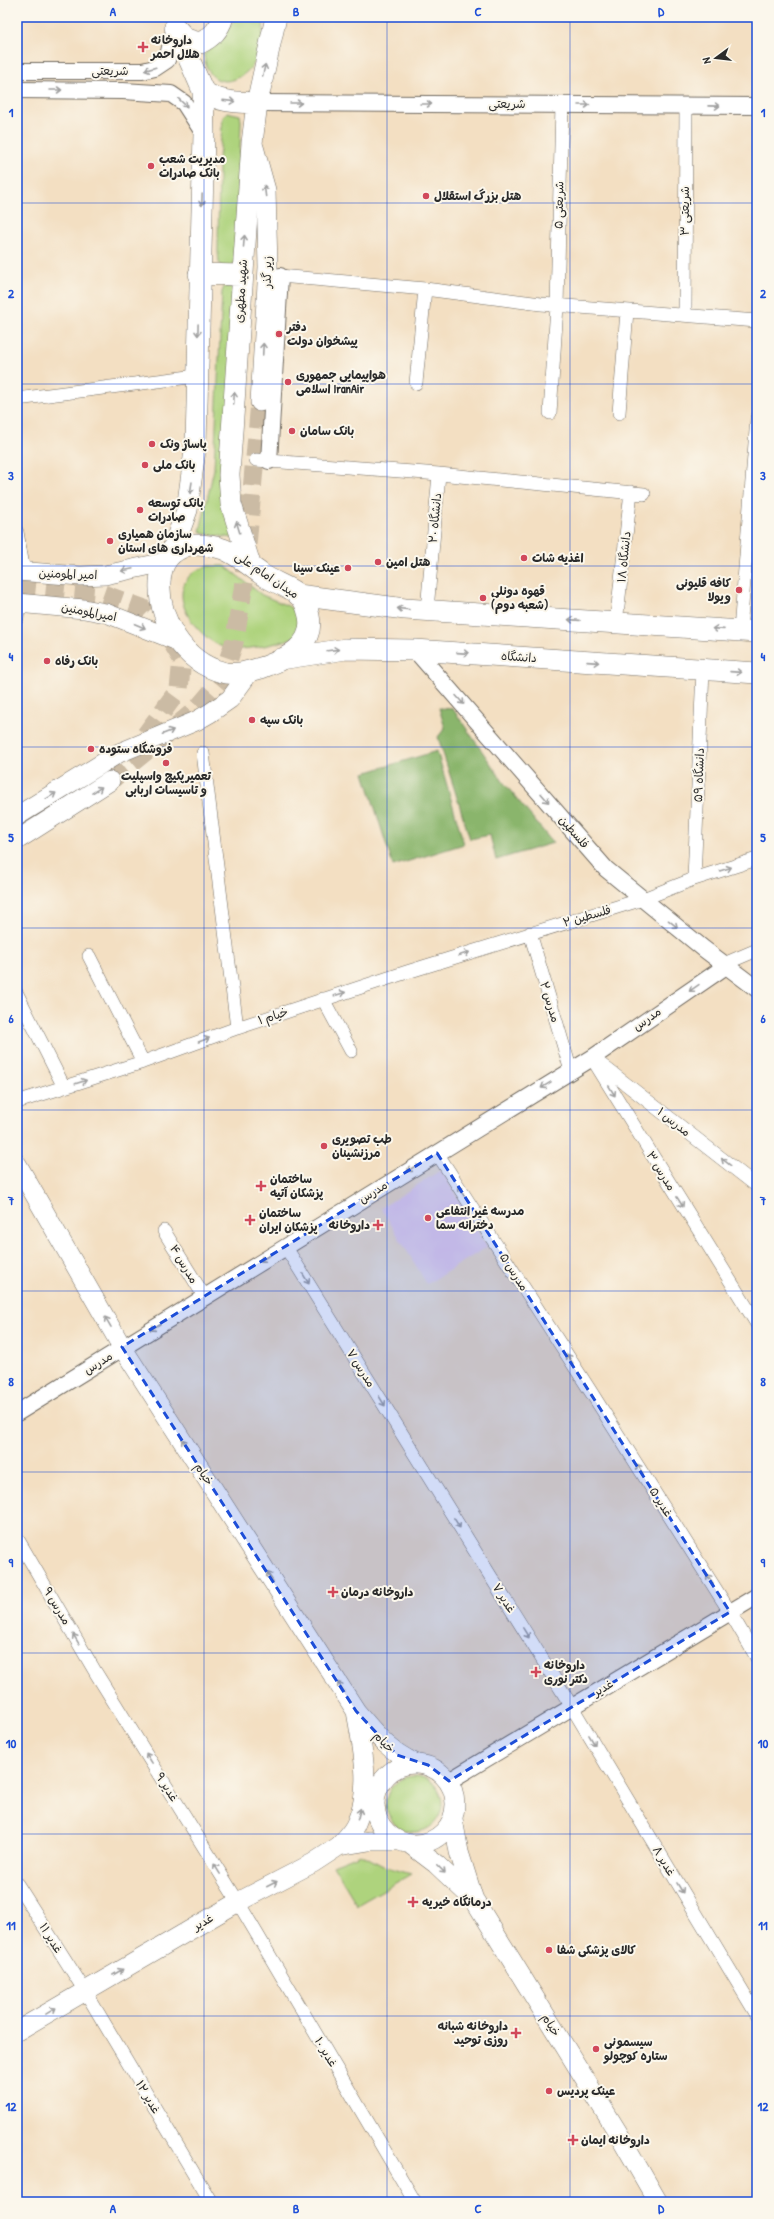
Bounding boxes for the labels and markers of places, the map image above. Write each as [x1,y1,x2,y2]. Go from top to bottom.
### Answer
place label: داروخانه هلال احمر [150,31,200,62]
marker: داروخانه هلال احمر [138,42,148,52]
place label: مدیریت شعب بانک صادرات [159,150,225,181]
marker: مدیریت شعب بانک صادرات [146,161,156,171]
place label: هتل بزرگ استقلال [434,187,521,204]
marker: هتل بزرگ استقلال [421,191,431,201]
place label: دفتر پیشخوان دولت [286,318,358,349]
marker: دفتر پیشخوان دولت [274,329,284,339]
place label: هواپیمایی جمهوری اسلامی IranAir [296,366,386,397]
marker: هواپیمایی جمهوری اسلامی IranAir [283,377,293,387]
place label: بانک سامان [300,422,354,439]
marker: بانک سامان [287,426,297,436]
place label: پاساژ ونک [160,435,207,452]
marker: پاساژ ونک [147,439,157,449]
place label: بانک ملی [153,456,196,473]
marker: بانک ملی [140,460,150,470]
place label: بانک توسعه صادرات [148,494,204,525]
marker: بانک توسعه صادرات [135,505,145,515]
place label: سازمان همیاری شهرداری های استان [118,525,213,556]
marker: سازمان همیاری شهرداری های استان [105,536,115,546]
place label: اغذیه شات [532,549,584,566]
place label: هتل امین [386,553,430,570]
marker: اغذیه شات [519,553,529,563]
marker: هتل امین [373,557,383,567]
place label: عینک سینا [293,559,341,576]
marker: عینک سینا [343,563,353,573]
place label: کافه قلیونی ویولا [676,574,732,605]
place label: قهوه دونلی (شعبه دوم) [491,582,548,614]
marker: کافه قلیونی ویولا [734,585,744,595]
marker: قهوه دونلی (شعبه دوم) [478,593,488,603]
place label: بانک رفاه [55,652,98,669]
marker: بانک رفاه [42,656,52,666]
place label: بانک سپه [260,711,303,728]
marker: بانک سپه [247,715,257,725]
place label: فروشگاه ستوده [99,740,173,757]
marker: فروشگاه ستوده [86,744,96,754]
marker: تعمیرپکیج واسپلیت و تاسیسات اربابی [161,758,171,768]
place label: تعمیرپکیج واسپلیت و تاسیسات اربابی [121,767,211,798]
place label: طب تصویری مرزنشینان [332,1130,392,1161]
marker: طب تصویری مرزنشینان [319,1141,329,1151]
place label: ساختمان پزشکان آتیه [270,1170,324,1201]
marker: ساختمان پزشکان آتیه [255,1180,267,1192]
place label: مدرسه غیر انتفاعی دخترانه سما [436,1202,524,1233]
place label: ساختمان پزشکان ایران [259,1204,318,1235]
marker: مدرسه غیر انتفاعی دخترانه سما [423,1213,433,1223]
marker: ساختمان پزشکان ایران [244,1214,256,1226]
place label: داروخانه [329,1216,370,1233]
marker: داروخانه [373,1220,383,1230]
place label: داروخانه درمان [341,1583,414,1600]
marker: داروخانه درمان [328,1587,338,1597]
place label: داروخانه دکتر نوری [544,1656,588,1687]
marker: داروخانه دکتر نوری [531,1667,541,1677]
place label: درمانگاه خیریه [422,1893,492,1910]
marker: درمانگاه خیریه [407,1896,419,1908]
place label: کالای پزشکی شفا [557,1941,637,1958]
marker: کالای پزشکی شفا [544,1945,554,1955]
place label: داروخانه شبانه روزی توحید [438,2017,508,2048]
marker: داروخانه شبانه روزی توحید [511,2028,521,2038]
place label: سیسمونی ستاره کوچولو [603,2033,668,2064]
marker: سیسمونی ستاره کوچولو [591,2044,601,2054]
place label: عینک پردیس [557,2082,616,2099]
marker: عینک پردیس [544,2086,554,2096]
place label: داروخانه ایمان [581,2131,650,2148]
marker: داروخانه ایمان [568,2135,578,2145]

